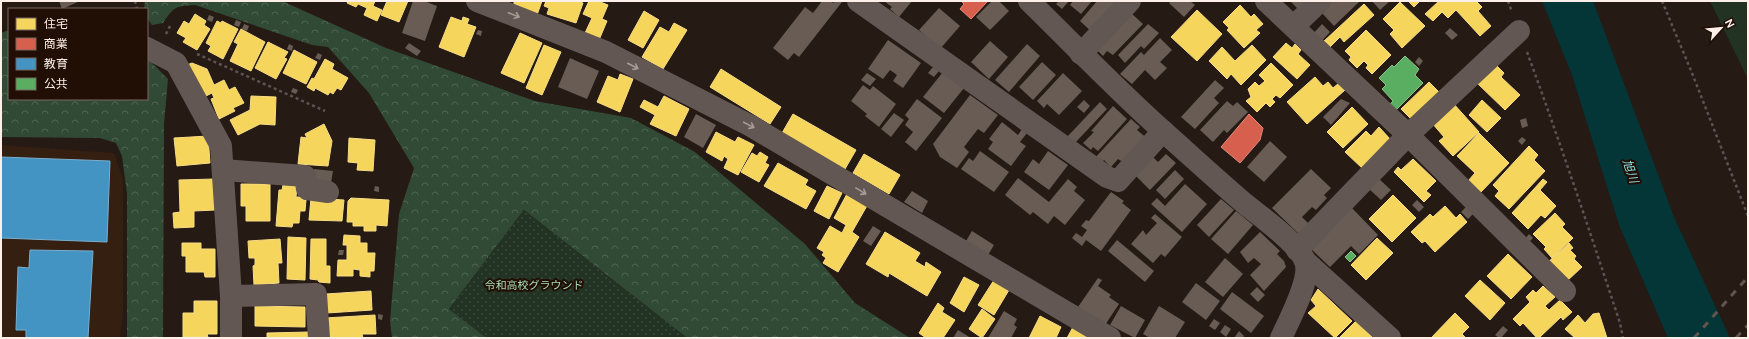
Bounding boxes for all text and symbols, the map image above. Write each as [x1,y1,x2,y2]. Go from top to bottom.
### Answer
legend [8,8,148,100]
north arrow [1701,8,1741,48]
one-way arrow [507,12,519,20]
text: 住宅 [44,17,68,30]
text: N [1723,17,1737,30]
text: 商業 [44,37,68,50]
text: 教育 [44,57,68,70]
one-way arrow [627,63,639,70]
text: 公共 [44,77,68,90]
one-way arrow [743,122,755,129]
water label: 旭川 [1621,158,1642,186]
one-way arrow [855,187,866,195]
park label: 令和高校グラウンド [485,279,584,291]

